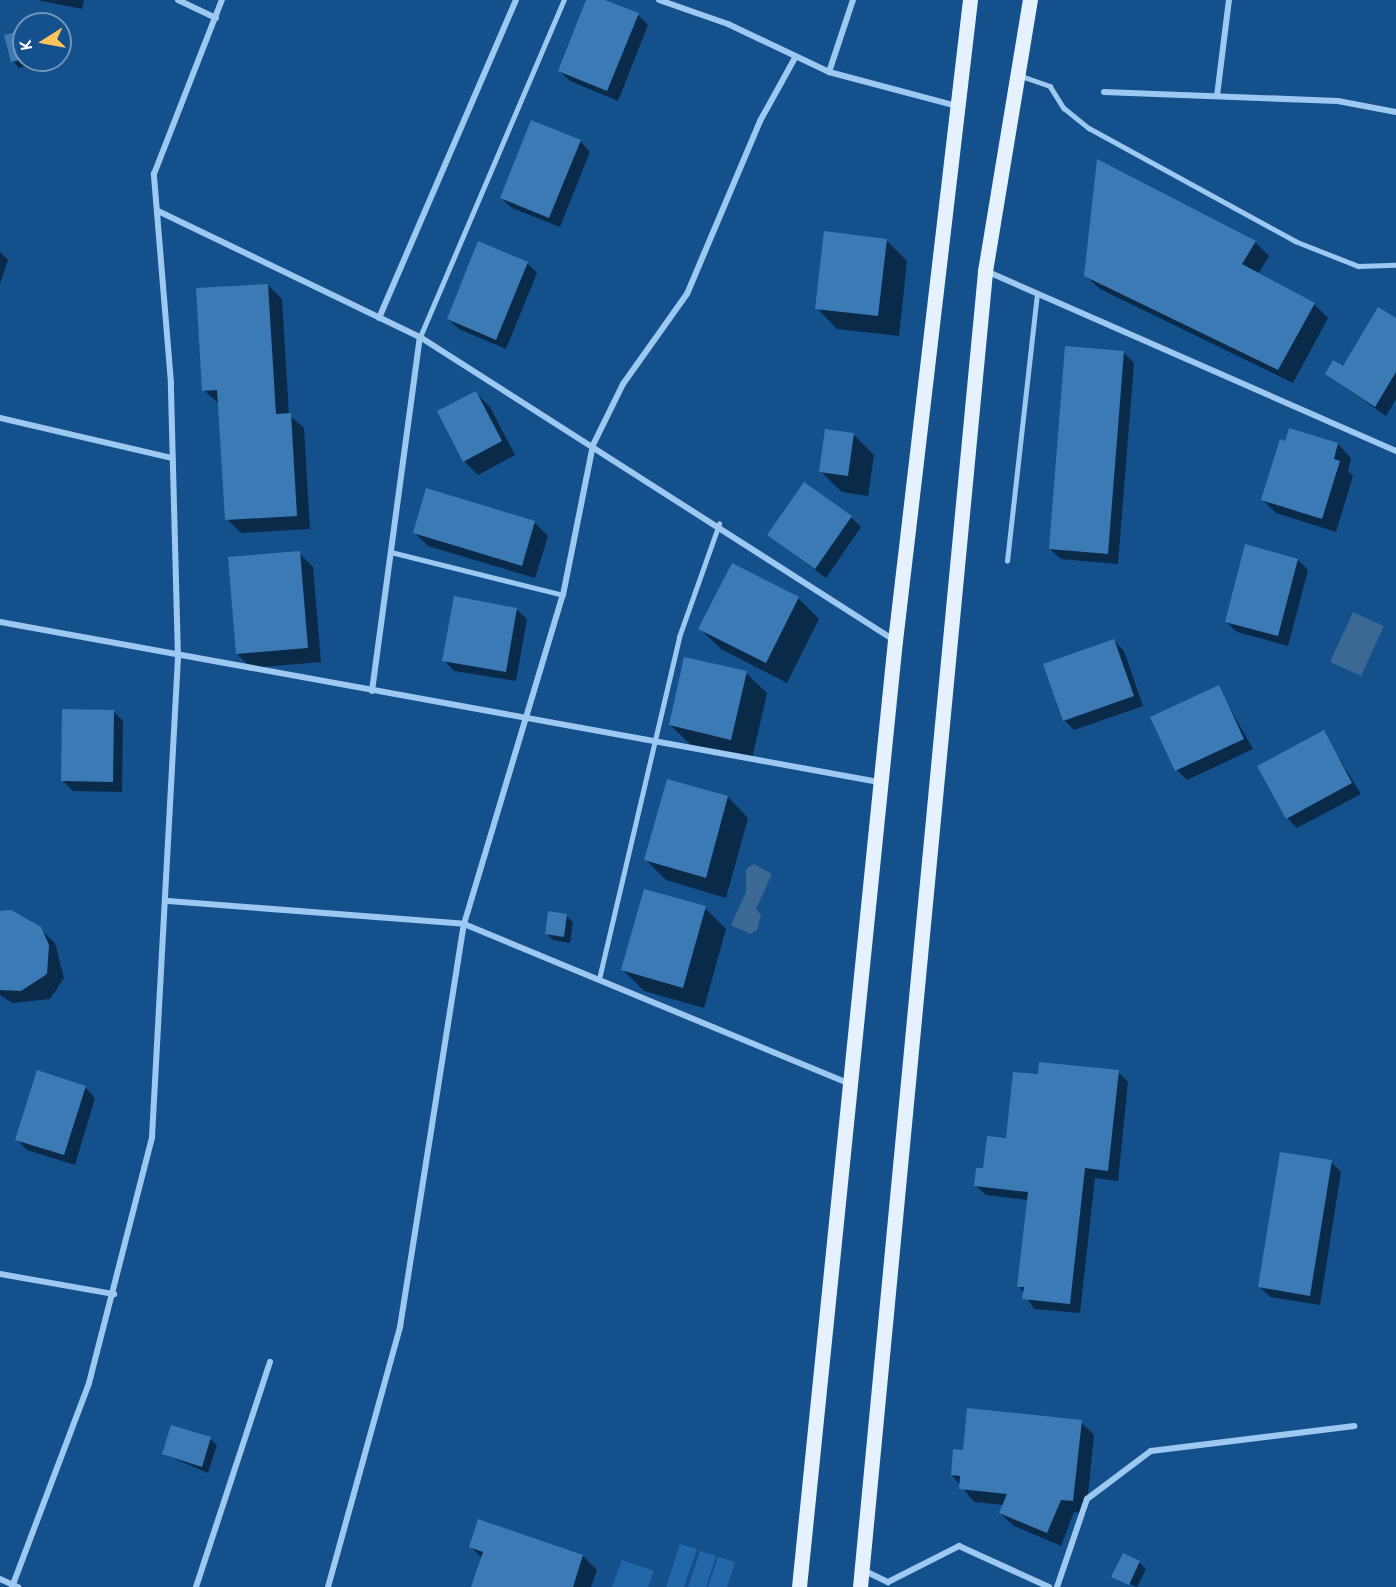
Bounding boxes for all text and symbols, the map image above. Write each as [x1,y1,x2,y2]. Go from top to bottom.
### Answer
north arrow [12,12,72,72]
text: K [15,38,37,52]

